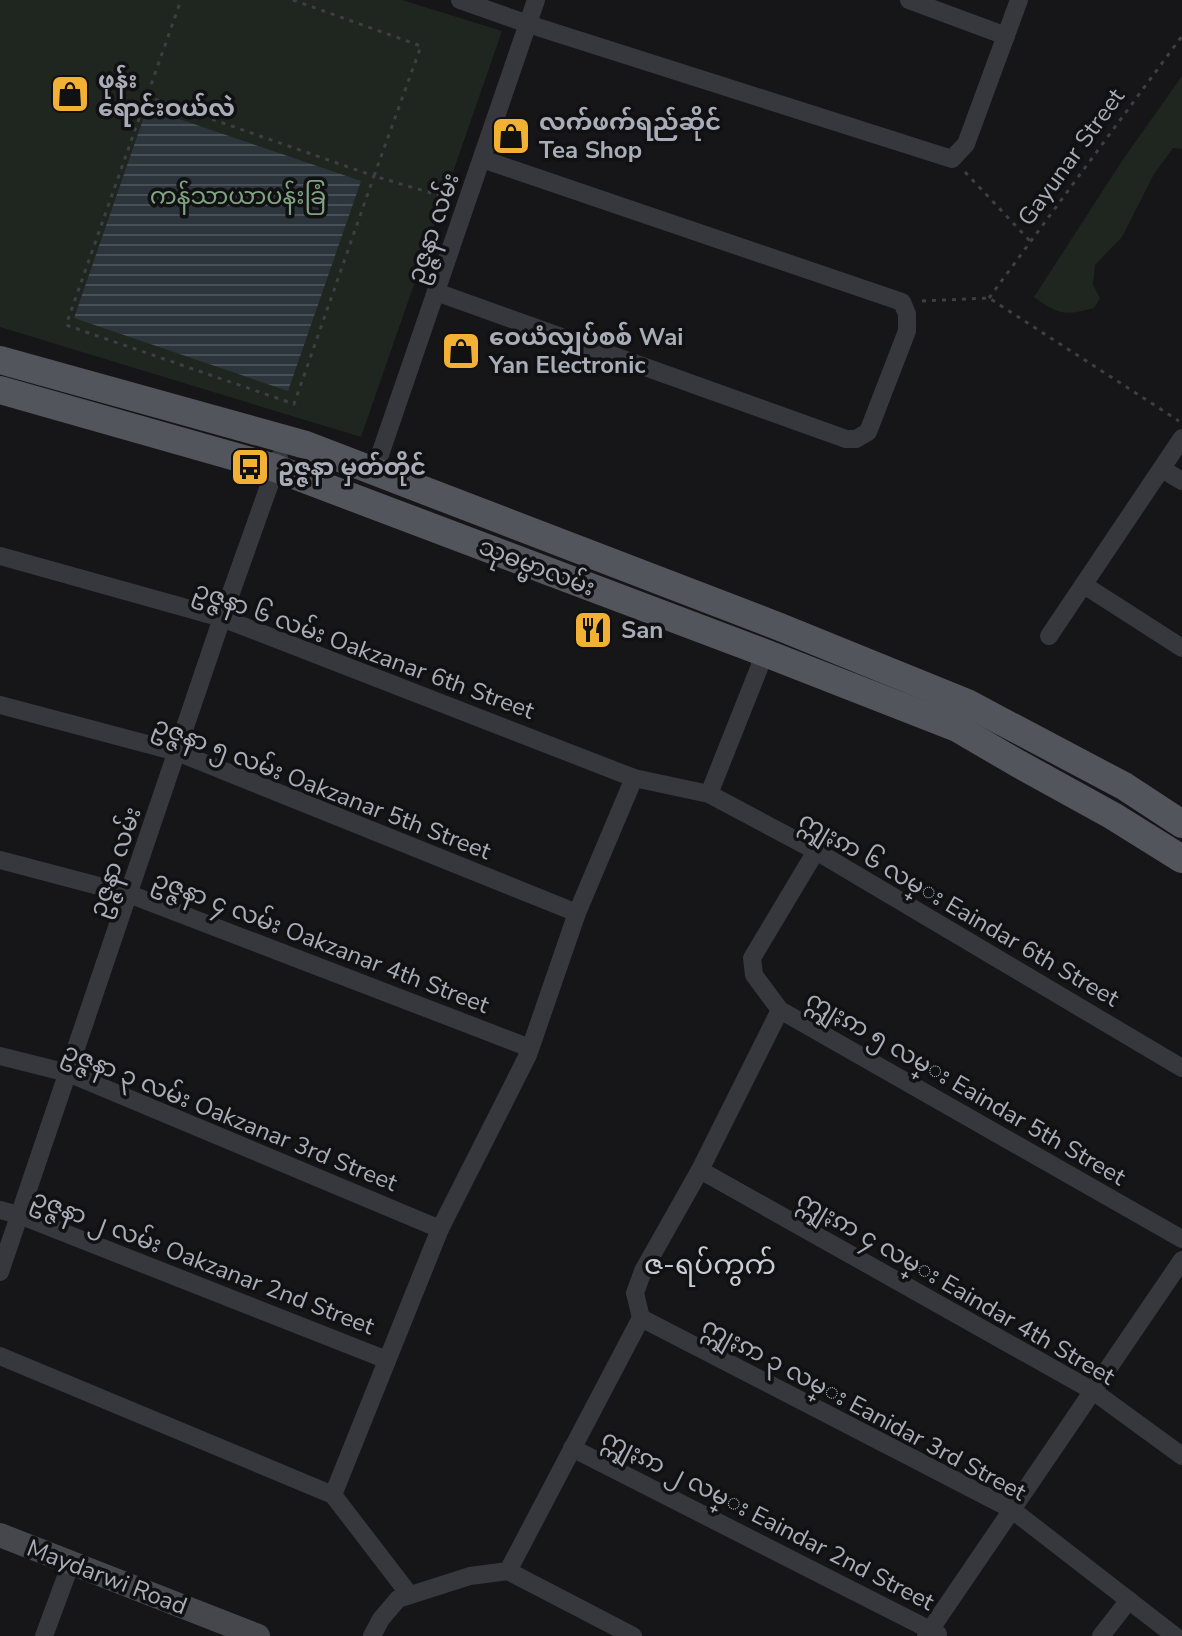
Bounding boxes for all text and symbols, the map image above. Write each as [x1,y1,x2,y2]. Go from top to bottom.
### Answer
place label: ဖုန်း ရောင်းဝယ်လဲ [98,64,235,127]
shop icon: ဖုန်း ရောင်းဝယ်လဲ [49,73,91,115]
street label: Gayunar Street [1010,81,1132,232]
place label: လက်ဖက်ရည်ဆိုင် Tea Shop [539,106,721,166]
shop icon: လက်ဖက်ရည်ဆိုင် Tea Shop [490,115,532,157]
street label: ဥဇ္ဇနာ လမ်း [399,169,470,289]
park label: ကန်သာယာပန်းခြံ [150,180,326,215]
place label: ဝေယံလျှပ်စစ် Wai Yan Electronic [488,321,683,381]
shop icon: ဝေယံလျှပ်စစ် Wai Yan Electronic [440,330,482,372]
bus stop icon: ဥဇ္ဇနာ မှတ်တိုင် [229,446,271,488]
place label: ဥဇ္ဇနာ မှတ်တိုင် [278,451,426,487]
street label: သုဓမ္မာလမ်း [473,530,600,607]
street label: ဥဇ္ဇနာ ၆ လမ်း Oakzanar 6th Street [188,573,539,730]
restaurant icon: San [572,609,614,651]
place label: San [621,614,663,646]
street label: ဥဇ္ဇနာ ၅ လမ်း Oakzanar 5th Street [147,709,496,871]
street label: ဥဇ္ဇနာ လမ်း [81,803,152,923]
street label: ဣျႏၵာ ၆ လမ္း Eaindar 6th Street [792,804,1125,1017]
street label: ဥဇ္ဇနာ ၄ လမ်း Oakzanar 4th Street [147,863,494,1025]
street label: ဣျႏၵာ ၅ လမ္း Eaindar 5th Street [799,983,1132,1196]
street label: ဥဇ္ဇနာ ၃ လမ်း Oakzanar 3rd Street [57,1035,403,1202]
street label: ဥဇ္ဇနာ ၂ လမ်း Oakzanar 2nd Street [26,1182,380,1346]
street label: ဣျႏၵာ ၄ လမ္း Eaindar 4th Street [790,1184,1121,1395]
district label: ဇ-ရပ်ကွက် [644,1246,776,1287]
street label: ဣျႏၵာ ၃ လမ္း Eanidar 3rd Street [695,1310,1032,1511]
street label: ဣျႏၵာ ၂ လမ္း Eaindar 2nd Street [595,1422,940,1621]
street label: Maydarwi Road [22,1532,192,1622]

